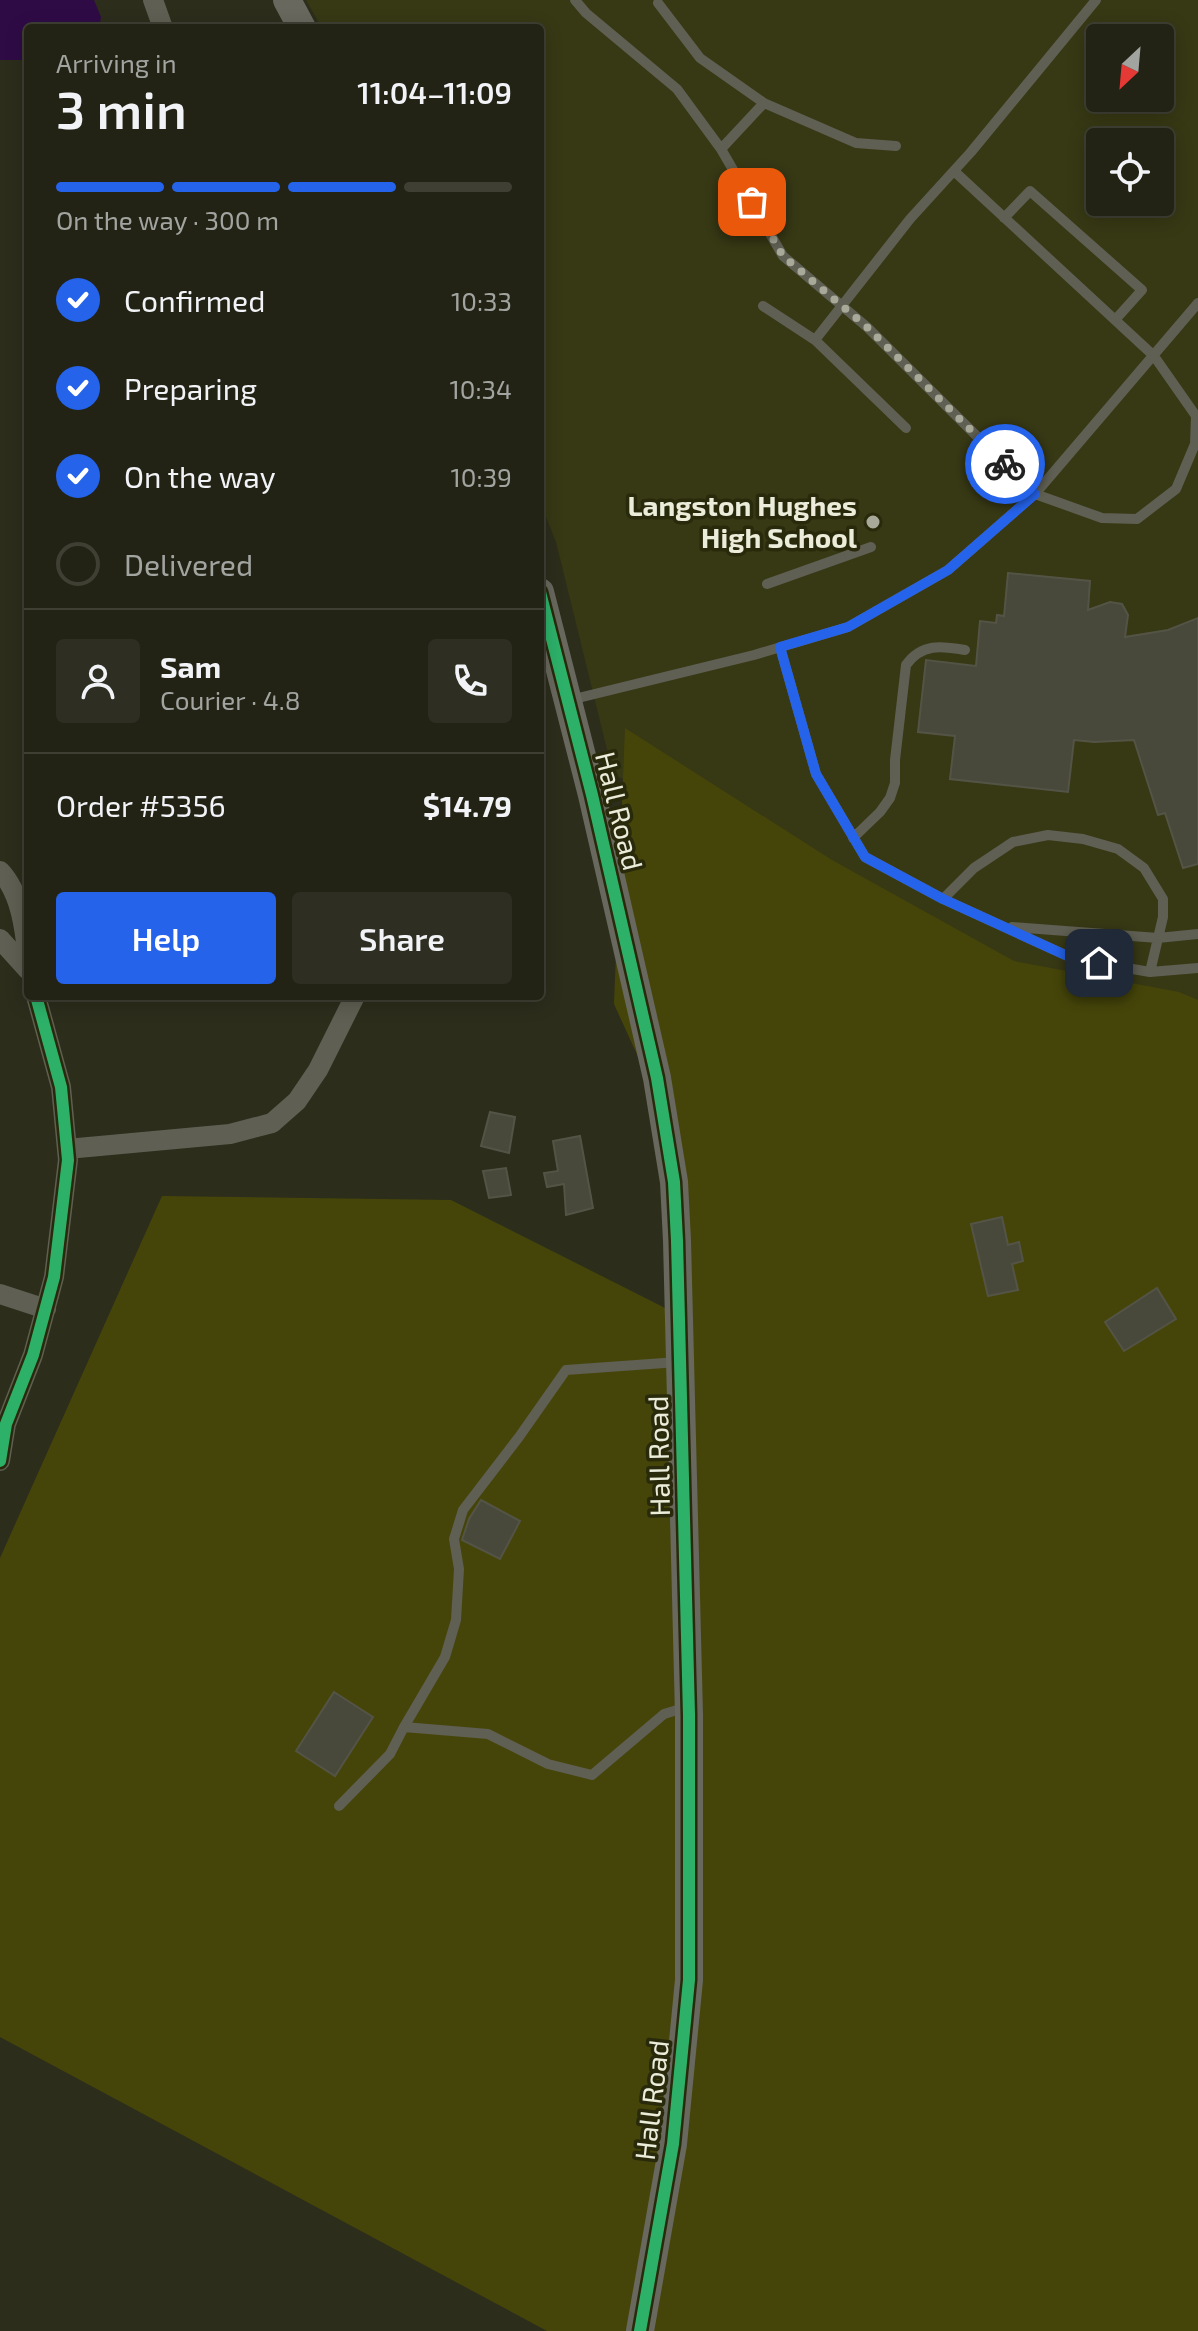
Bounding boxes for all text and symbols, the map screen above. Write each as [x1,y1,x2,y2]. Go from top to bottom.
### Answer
north arrow [1086,24,1174,112]
map controls [1086,24,1174,216]
text: Arriving in [56,47,177,78]
text: 11:04–11:09 [357,74,512,110]
text: 3 min [56,77,187,139]
button: locate [1086,128,1174,216]
pin [718,168,786,236]
icon: bag [730,180,774,224]
text: On the way · 300 m [56,204,279,235]
icon: check [56,278,100,322]
text: Confirmed [124,282,265,318]
text: 10:33 [451,285,512,316]
icon: check [56,366,100,410]
text: Preparing [124,370,257,406]
text: 10:34 [449,373,512,404]
courier [965,424,1045,504]
icon: bike [983,442,1027,486]
icon: check [56,454,100,498]
text: On the way [124,458,276,494]
text: 10:39 [451,461,512,492]
place label: Langston Hughes High School [627,488,858,554]
marker: Langston Hughes High School [864,513,882,531]
text: Delivered [124,546,253,582]
button: person [56,639,140,723]
button: phone [428,639,512,723]
text: Sam [160,648,221,684]
text: Courier · 4.8 [160,684,301,715]
street label: Hall Road [589,748,651,873]
text: Order #5356 [56,787,226,823]
text: $14.79 [423,787,512,823]
button: Help [56,892,276,984]
button: Share [292,892,512,984]
pin [1065,929,1133,997]
icon: home [1077,941,1121,985]
street label: Hall Road [640,1395,676,1517]
street label: Hall Road [627,2038,675,2162]

